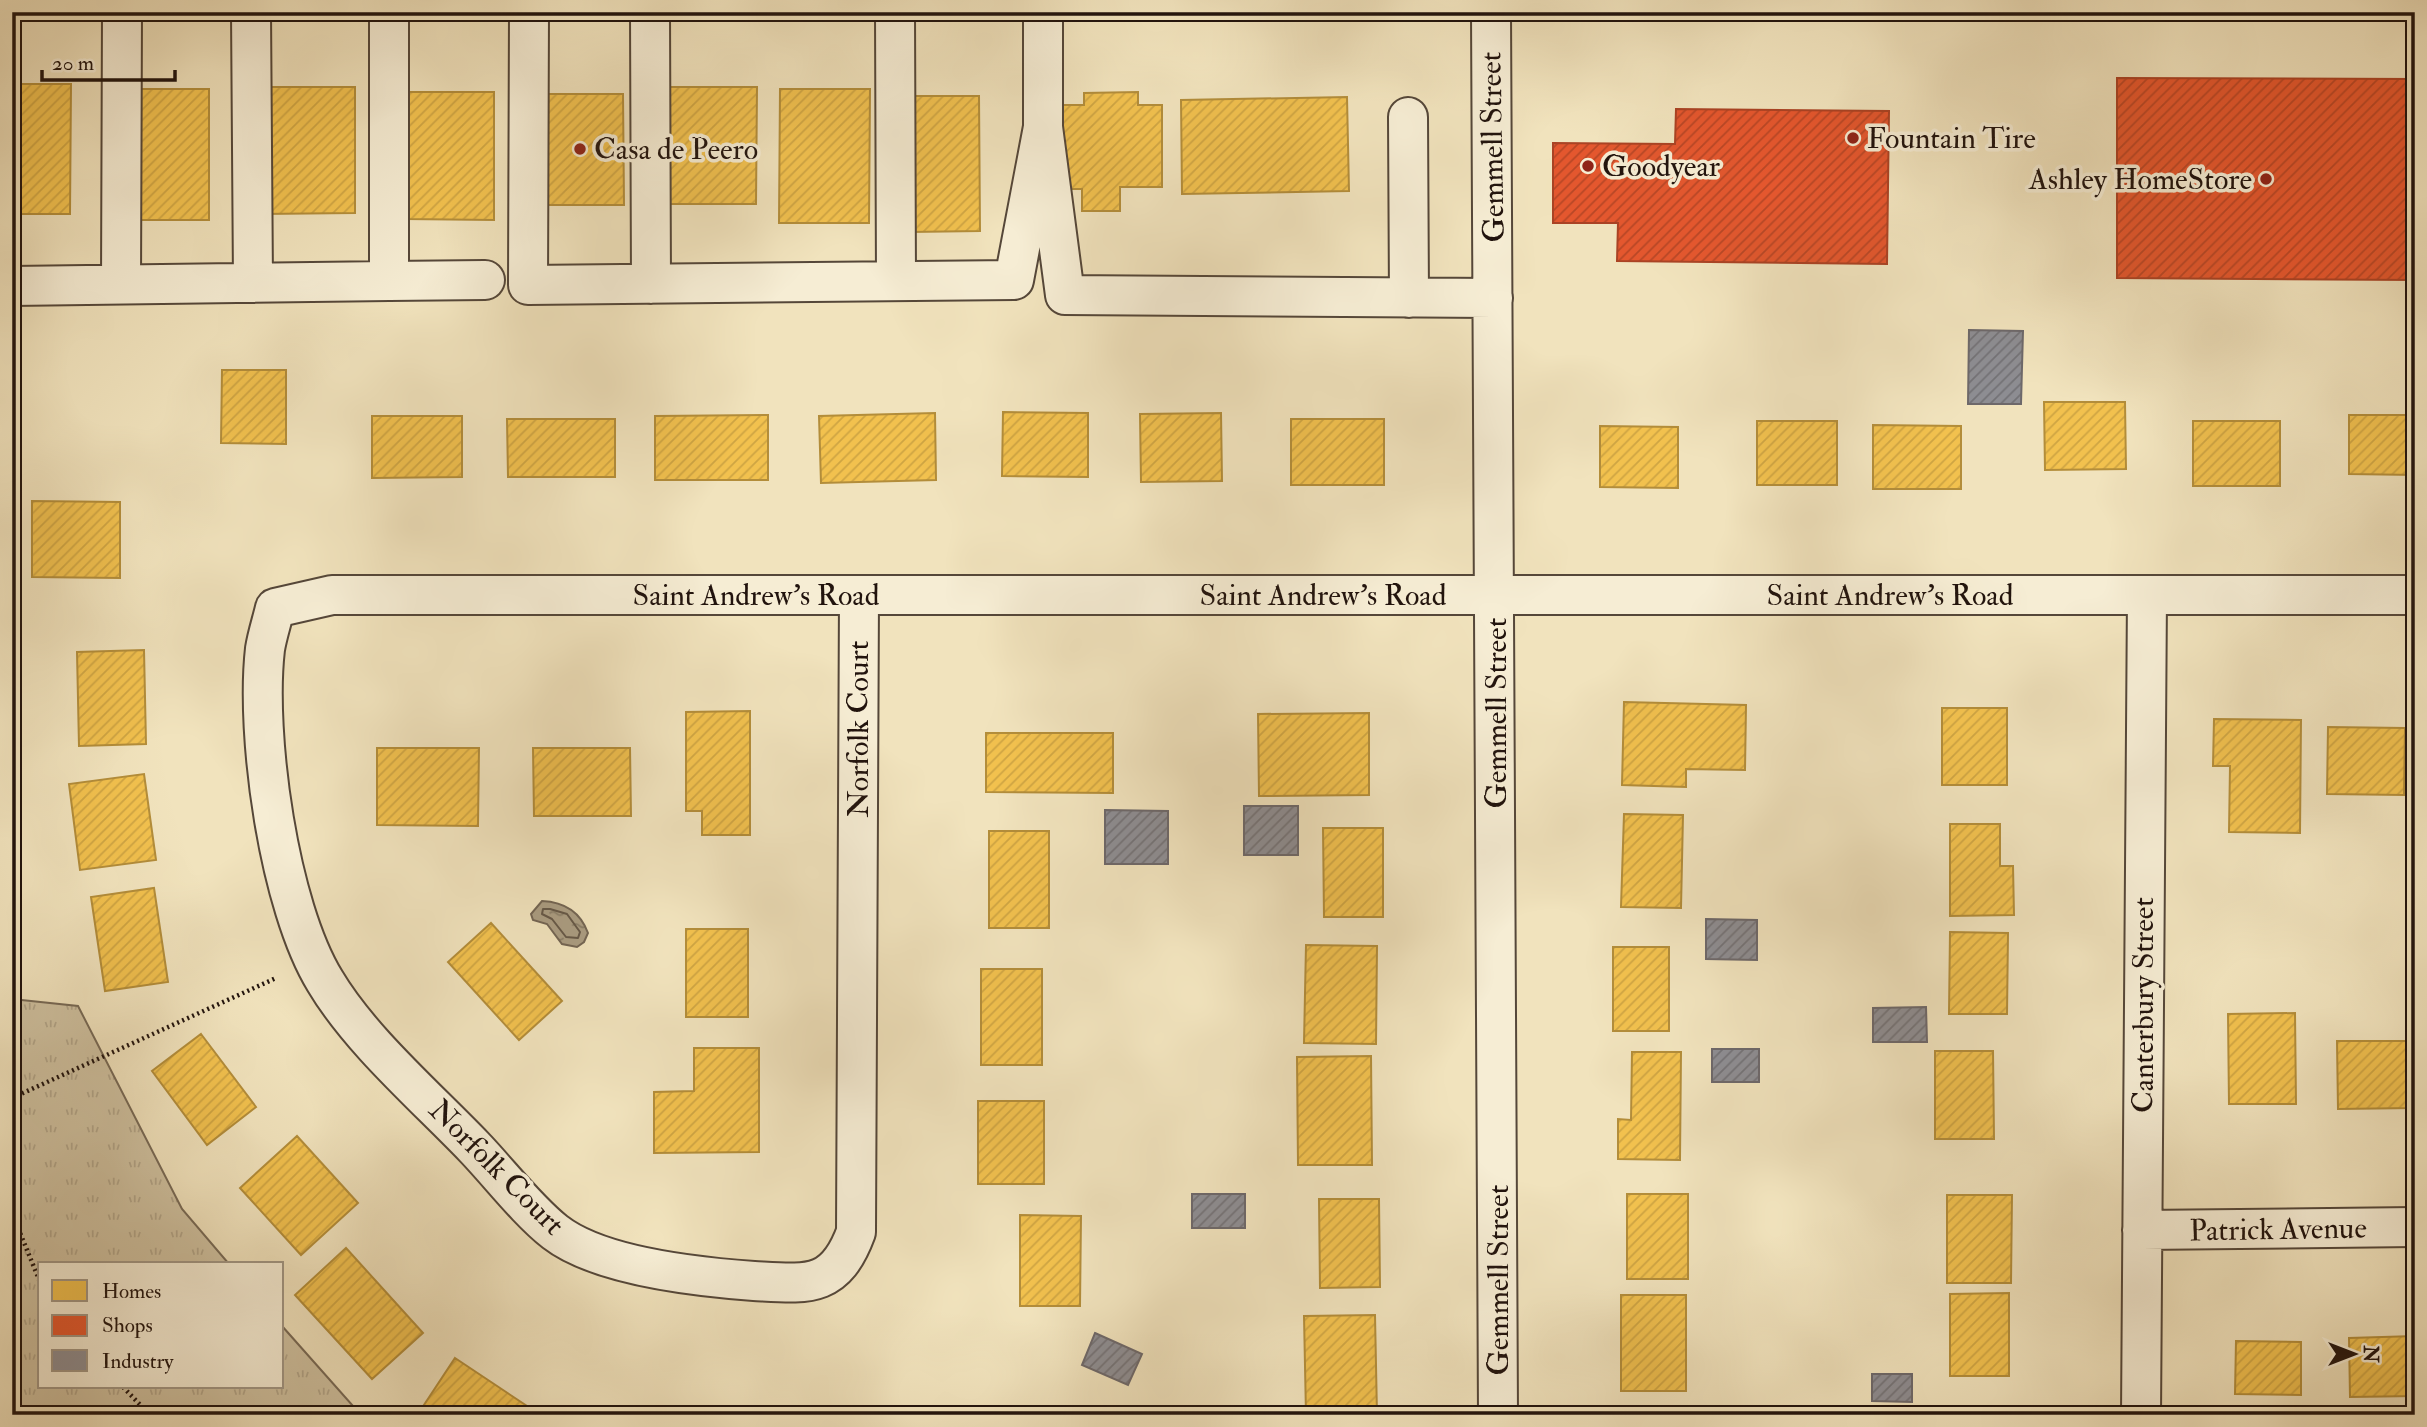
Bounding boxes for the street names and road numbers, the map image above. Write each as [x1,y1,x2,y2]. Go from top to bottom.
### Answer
street label: Gemmell Street [1472,51,1513,243]
street label: Saint Andrew's Road [633,577,880,614]
street label: Saint Andrew's Road [1200,577,1447,614]
street label: Saint Andrew's Road [1767,577,2014,614]
street label: Gemmell Street [1478,617,1515,808]
street label: Norfolk Court [840,640,877,817]
street label: Canterbury Street [2125,897,2162,1113]
street label: Norfolk Court [421,1092,572,1243]
street label: Gemmell Street [1480,1184,1517,1375]
street label: Patrick Avenue [2189,1209,2367,1250]

